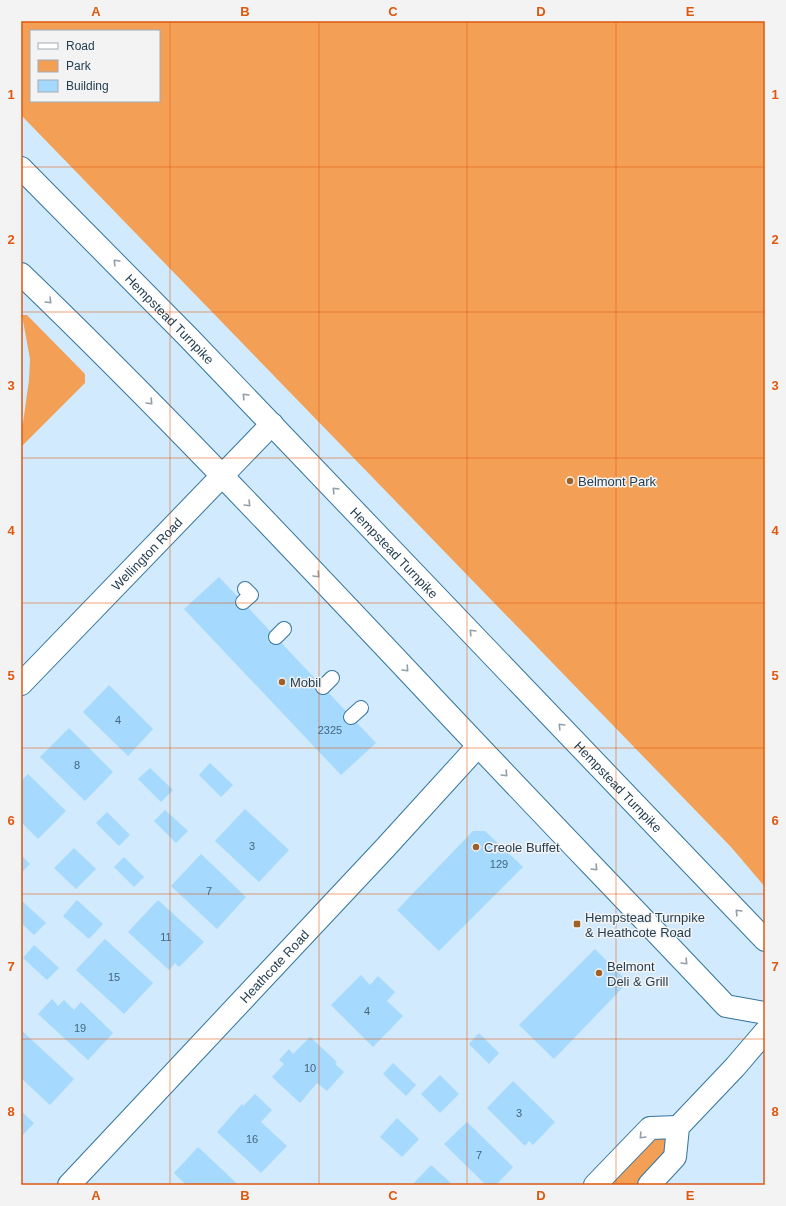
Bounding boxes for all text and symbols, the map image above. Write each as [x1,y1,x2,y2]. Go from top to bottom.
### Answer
text: A [91,4,101,19]
text: B [240,4,250,19]
text: C [388,4,398,19]
text: D [536,4,546,19]
text: E [686,4,695,19]
legend [30,30,160,102]
text: Road [66,39,95,53]
text: Park [66,59,92,73]
text: Building [66,79,109,93]
text: 1 [7,87,15,102]
text: 1 [771,87,779,102]
text: 2 [7,232,15,247]
text: 2 [771,232,779,247]
one-way arrow [113,259,121,267]
street label: Hempstead Turnpike [122,271,217,367]
one-way arrow [44,296,52,304]
text: 3 [7,378,15,393]
text: 3 [771,378,779,393]
one-way arrow [242,393,250,401]
one-way arrow [145,397,153,405]
place label: Belmont Park [578,474,657,489]
marker: Belmont Park [565,476,575,486]
one-way arrow [332,487,340,495]
one-way arrow [243,499,251,507]
street label: Hempstead Turnpike [347,504,441,601]
street label: Wellington Road [109,515,186,594]
text: 4 [7,523,15,538]
text: 4 [771,523,779,538]
one-way arrow [312,570,319,577]
one-way arrow [469,629,477,637]
one-way arrow [401,665,408,672]
text: 5 [7,668,15,683]
text: 5 [771,668,779,683]
place label: Mobil [290,675,321,690]
marker: Mobil [277,677,287,687]
house number: 4 [115,714,121,726]
one-way arrow [559,723,566,731]
house number: 2325 [318,724,342,736]
street label: Hempstead Turnpike [571,738,665,836]
house number: 8 [74,759,80,771]
one-way arrow [501,769,508,777]
text: 6 [7,813,15,828]
text: 6 [771,813,779,828]
house number: 3 [249,840,255,852]
place label: Creole Buffet [484,840,560,855]
marker: Creole Buffet [471,842,481,852]
house number: 129 [490,858,508,870]
one-way arrow [590,863,598,871]
house number: 7 [206,885,212,897]
one-way arrow [735,909,743,917]
place label: Hempstead Turnpike & Heathcote Road [585,910,705,940]
marker: Hempstead Turnpike & Heathcote Road [572,919,582,929]
street label: Heathcote Road [237,927,312,1006]
house number: 11 [160,931,172,943]
one-way arrow [680,957,688,965]
text: 7 [7,959,15,974]
place label: Belmont Deli & Grill [607,959,669,989]
text: 7 [771,959,779,974]
marker: Belmont Deli & Grill [594,968,604,978]
house number: 15 [108,971,120,983]
house number: 4 [364,1005,370,1017]
house number: 19 [74,1022,86,1034]
house number: 10 [304,1062,316,1074]
text: 8 [7,1104,15,1119]
text: 8 [771,1104,779,1119]
house number: 3 [516,1107,522,1119]
one-way arrow [639,1131,647,1139]
house number: 16 [246,1133,258,1145]
house number: 7 [476,1149,482,1161]
text: A [91,1188,101,1203]
text: B [240,1188,250,1203]
text: C [388,1188,398,1203]
text: D [536,1188,546,1203]
text: E [686,1188,695,1203]

